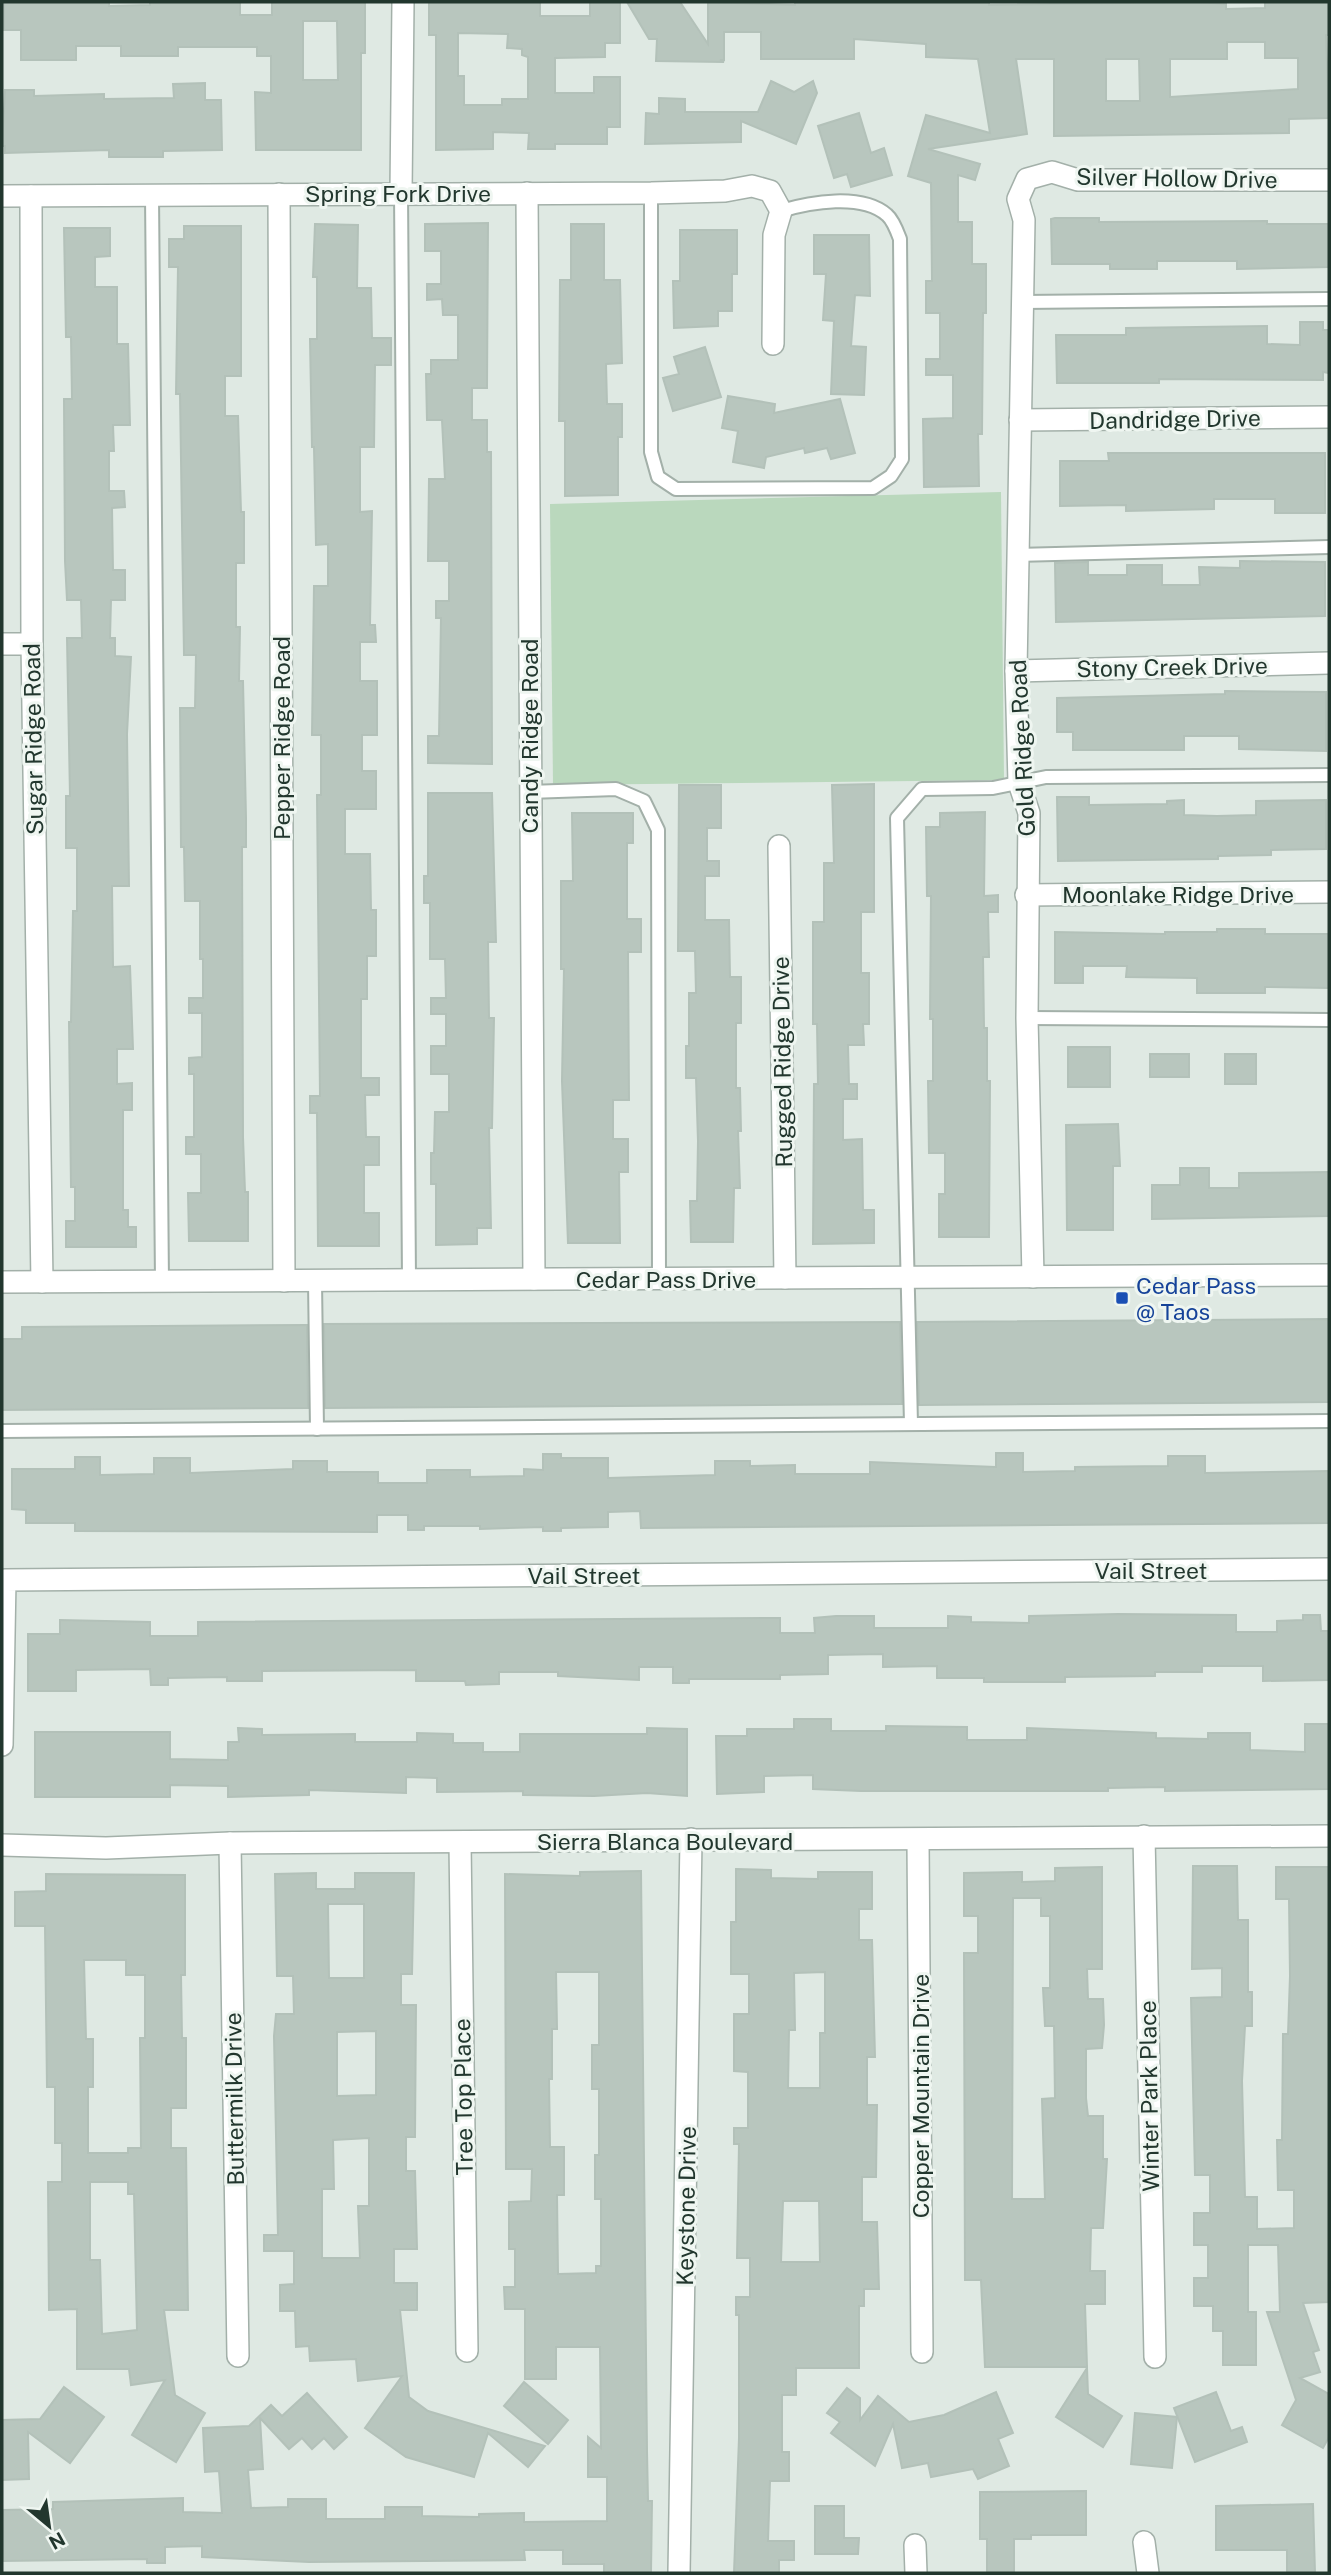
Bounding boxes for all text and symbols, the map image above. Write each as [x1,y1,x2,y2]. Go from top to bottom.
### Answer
street label: Silver Hollow Drive [1076,163,1278,193]
street label: Spring Fork Drive [305,180,491,207]
street label: Dandridge Drive [1089,404,1261,434]
street label: Pepper Ridge Road [268,636,295,840]
street label: Candy Ridge Road [516,639,543,833]
street label: Sugar Ridge Road [18,643,48,835]
street label: Stony Creek Drive [1076,652,1268,682]
street label: Gold Ridge Road [1004,659,1040,837]
street label: Moonlake Ridge Drive [1062,881,1294,908]
street label: Rugged Ridge Drive [767,956,797,1168]
street label: Cedar Pass Drive [576,1266,756,1293]
place label: Cedar Pass @ Taos [1136,1272,1256,1325]
marker: Cedar Pass @ Taos [1114,1290,1130,1306]
street label: Vail Street [1095,1557,1207,1584]
street label: Vail Street [528,1562,640,1589]
street label: Sierra Blanca Boulevard [537,1828,793,1855]
street label: Copper Mountain Drive [907,1974,934,2218]
street label: Winter Park Place [1134,2000,1164,2192]
street label: Buttermilk Drive [219,2012,249,2186]
street label: Tree Top Place [448,2018,478,2176]
street label: Keystone Drive [671,2126,701,2286]
north arrow [14,2491,84,2561]
text: N [45,2528,69,2554]

